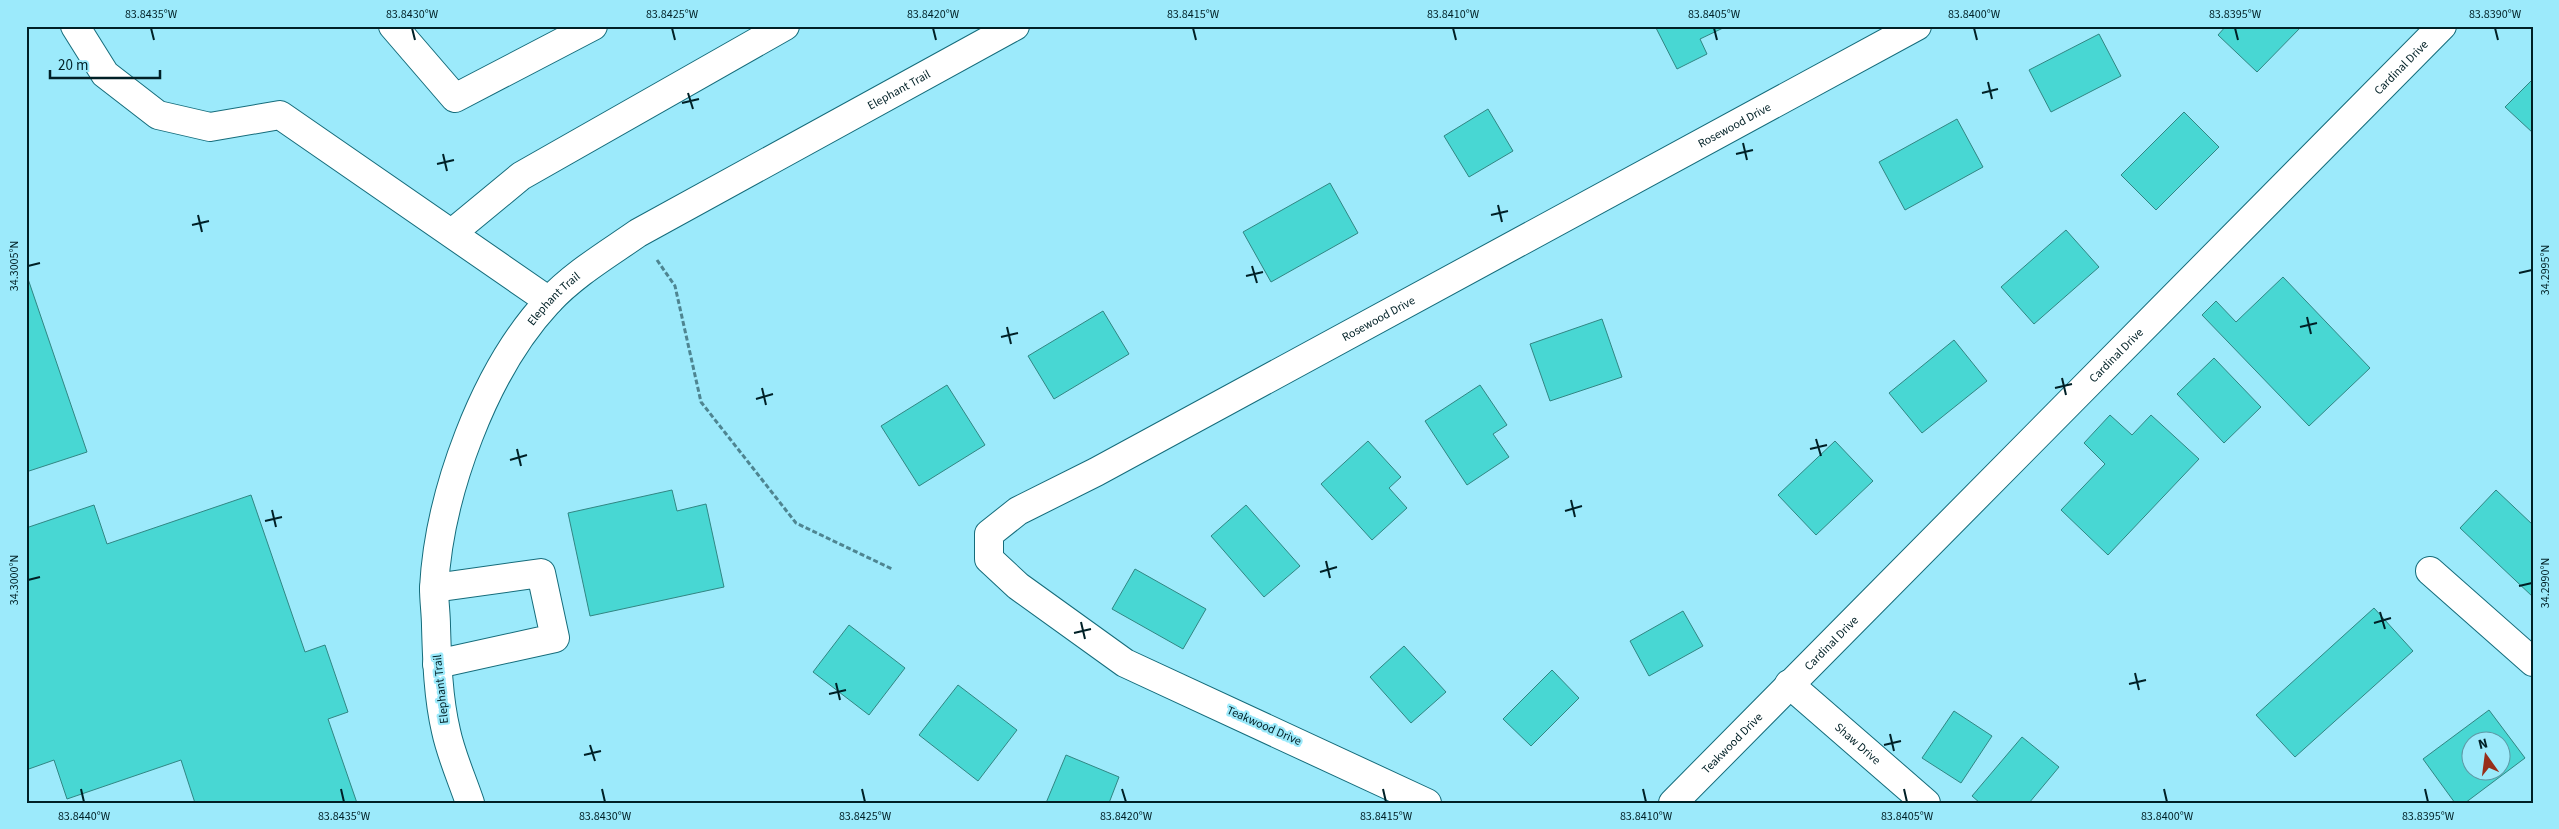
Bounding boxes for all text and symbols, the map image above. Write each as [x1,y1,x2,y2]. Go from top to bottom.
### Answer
text: 83.8435°W [125,6,178,23]
text: 83.8430°W [386,6,439,23]
text: 83.8425°W [646,6,699,23]
text: 83.8420°W [907,6,960,23]
text: 83.8415°W [1167,6,1220,23]
text: 83.8410°W [1427,6,1480,23]
text: 83.8405°W [1688,6,1741,23]
text: 83.8400°W [1948,6,2001,23]
text: 83.8395°W [2209,6,2262,23]
text: 83.8390°W [2469,6,2522,23]
street label: Cardinal Drive [2370,36,2432,98]
scale bar [50,48,160,80]
text: 20 m [58,55,88,76]
street label: Elephant Trail [864,66,933,114]
street label: Rosewood Drive [1695,98,1774,152]
text: 34.3005°N [6,241,23,291]
text: 34.2995°N [2537,245,2554,295]
street label: Elephant Trail [523,268,584,329]
street label: Rosewood Drive [1339,292,1418,345]
street label: Cardinal Drive [2085,324,2147,386]
text: 34.3000°N [6,555,23,605]
text: 34.2990°N [2537,558,2554,608]
street label: Cardinal Drive [1800,612,1862,674]
street label: Elephant Trail [429,654,453,724]
street label: Teakwood Drive [1224,702,1304,750]
street label: Teakwood Drive [1698,709,1766,778]
street label: Shaw Drive [1831,719,1884,769]
north arrow [2462,732,2512,782]
text: N [2476,734,2490,755]
text: 83.8440°W [58,808,111,825]
text: 83.8435°W [318,808,371,825]
text: 83.8430°W [579,808,632,825]
text: 83.8425°W [839,808,892,825]
text: 83.8420°W [1100,808,1153,825]
text: 83.8415°W [1360,808,1413,825]
text: 83.8410°W [1620,808,1673,825]
text: 83.8405°W [1881,808,1934,825]
text: 83.8400°W [2141,808,2194,825]
text: 83.8395°W [2402,808,2455,825]

